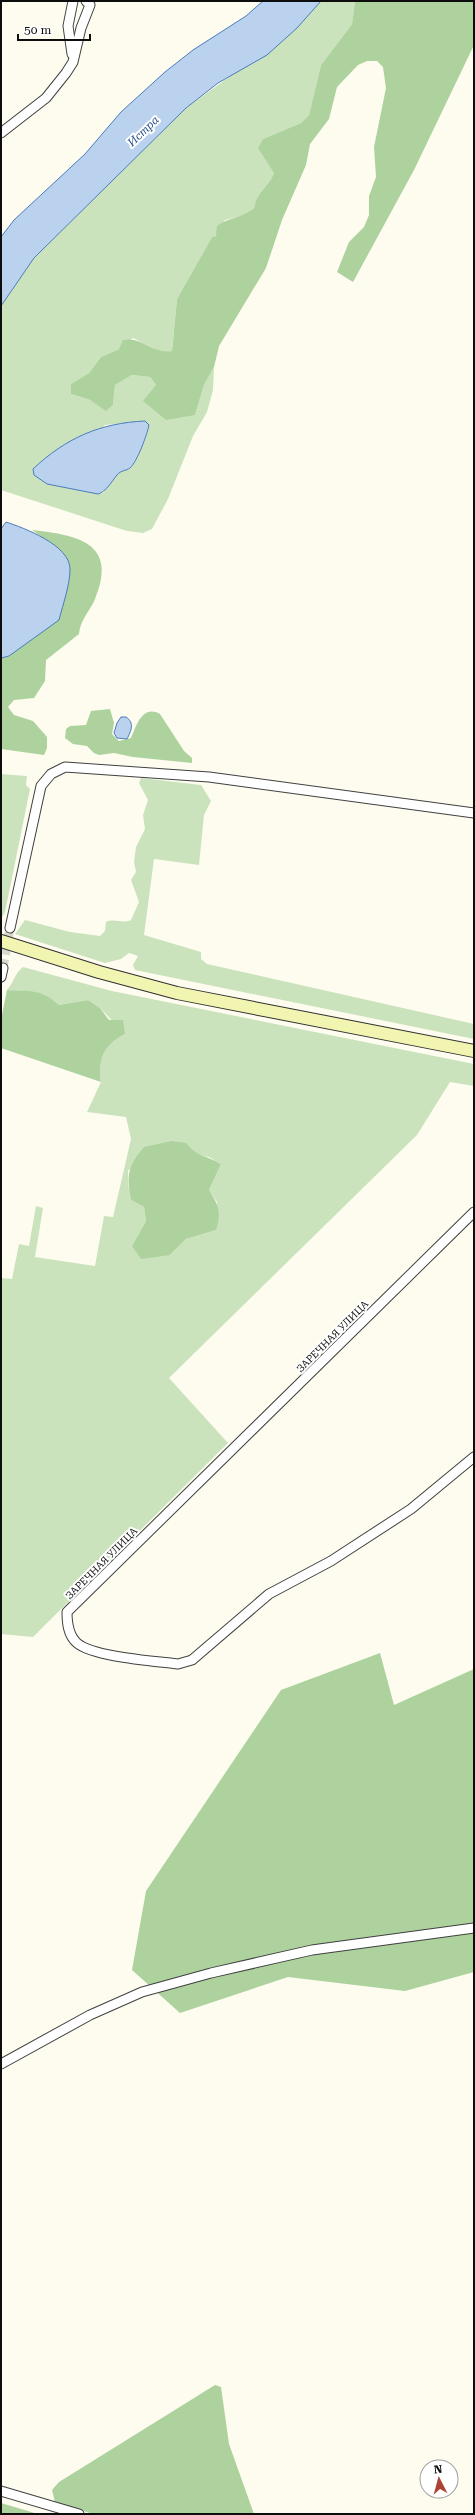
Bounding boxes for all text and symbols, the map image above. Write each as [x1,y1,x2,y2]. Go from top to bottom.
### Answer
scale bar [18,16,90,42]
text: 50 m [24,23,51,37]
water label: Истра [124,113,162,150]
street label: ЗАРЕЧНАЯ УЛИЦА [294,1298,370,1374]
street label: ЗАРЕЧНАЯ УЛИЦА [63,1525,139,1601]
north arrow [419,2459,459,2499]
text: N [433,2463,443,2476]

